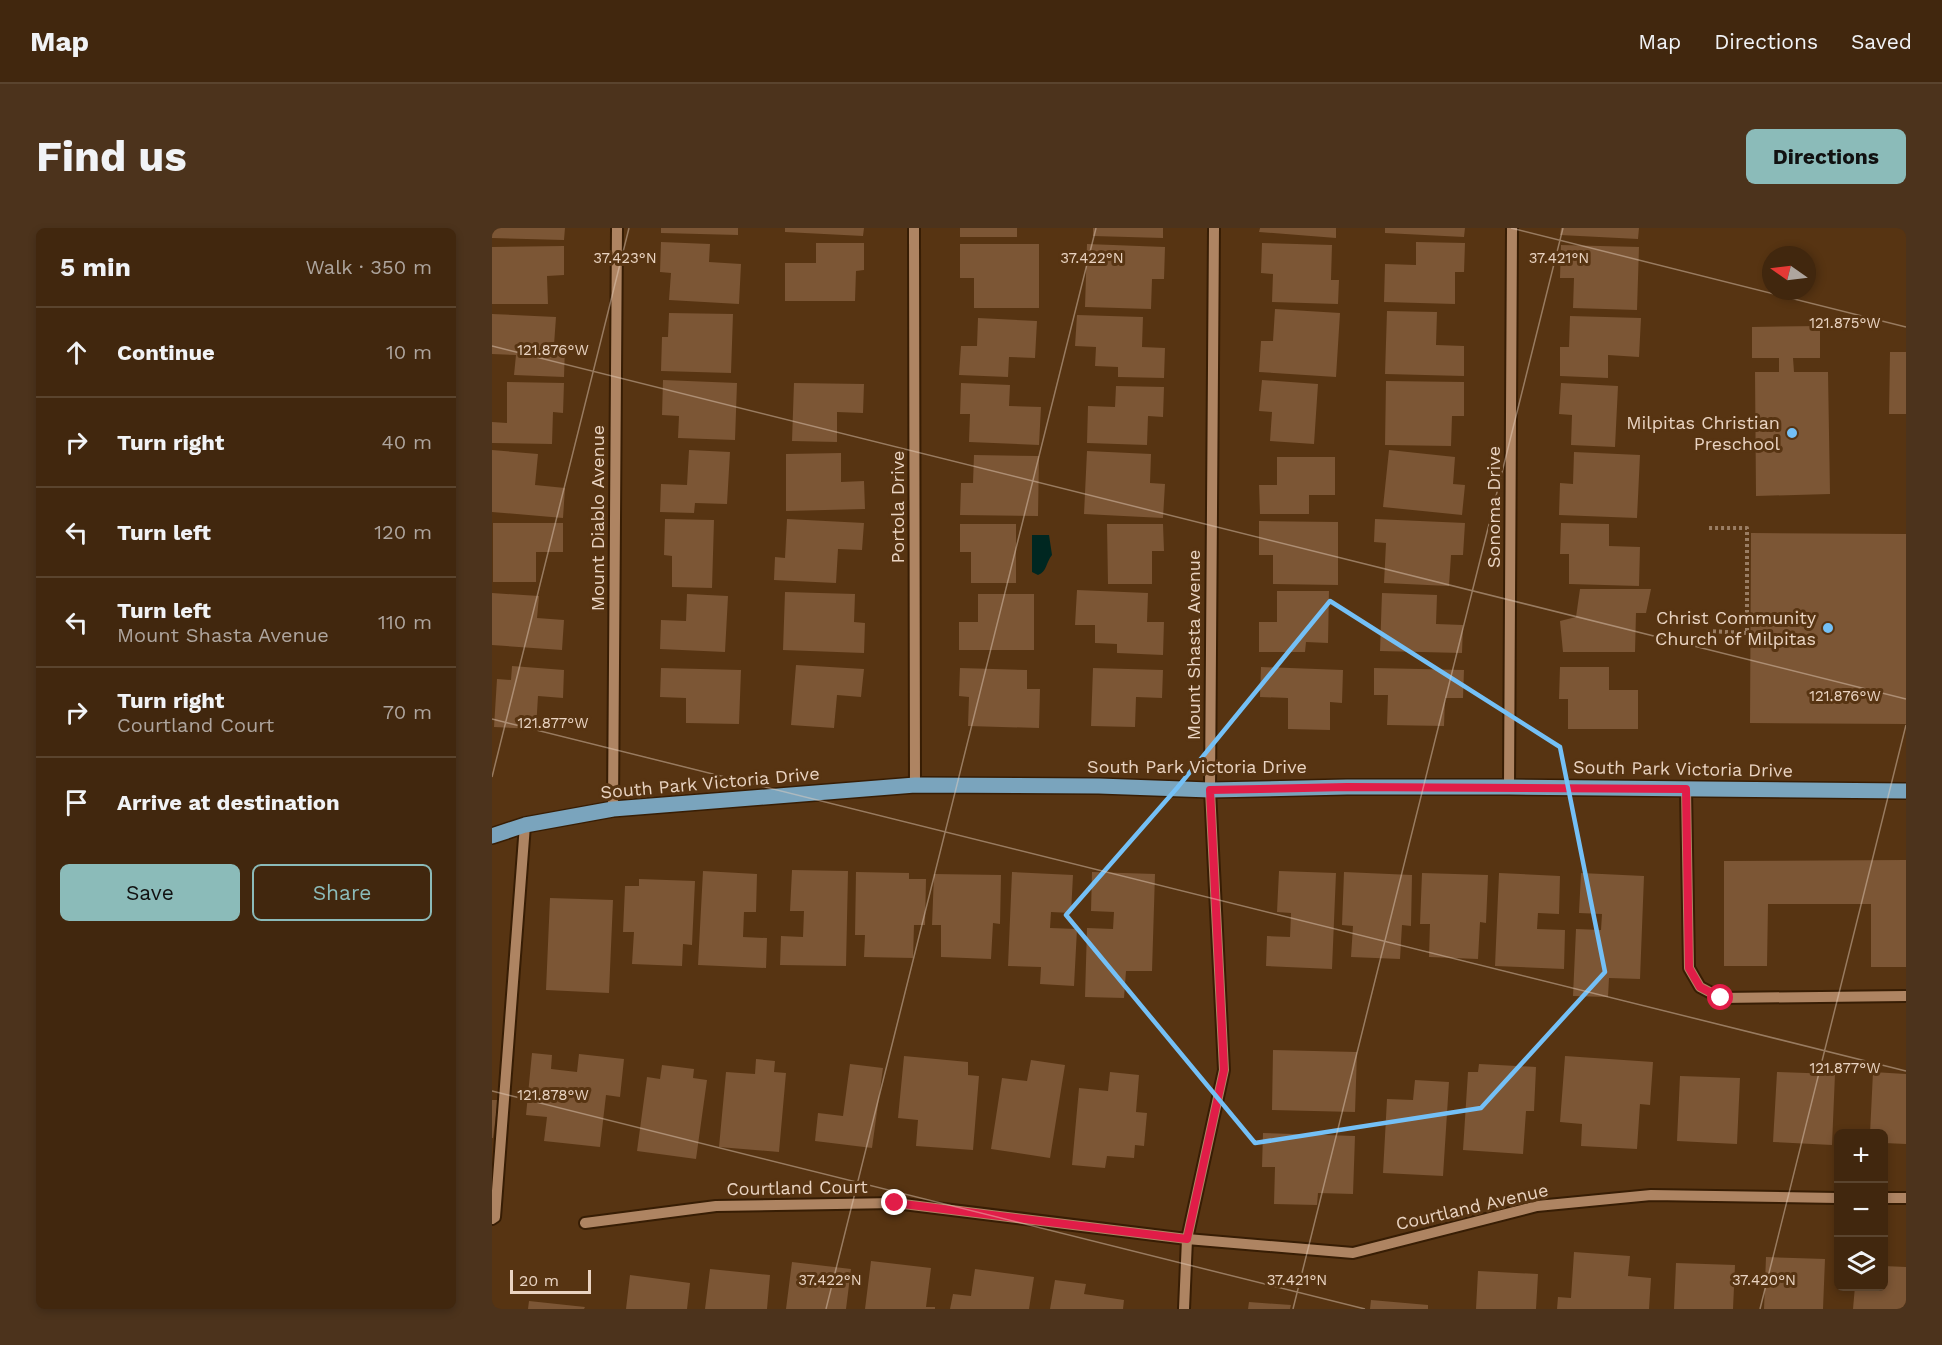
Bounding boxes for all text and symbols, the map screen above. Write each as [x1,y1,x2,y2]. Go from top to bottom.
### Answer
text: Map [30,25,89,58]
text: Map [1638,29,1681,54]
text: Directions [1714,29,1818,54]
text: Saved [1851,29,1912,54]
button: Directions [1746,129,1906,184]
text: Find us [36,132,187,181]
north arrow [1762,246,1816,300]
text: 37.423°N [593,249,657,267]
text: 37.422°N [1060,249,1124,267]
text: 37.421°N [1529,249,1589,267]
text: 5 min [60,252,131,282]
text: Walk · 350 m [305,255,432,279]
text: 121.875°W [1809,314,1881,332]
icon: ahead [60,336,93,369]
text: Continue [117,340,215,365]
text: 10 m [386,340,432,364]
text: 121.876°W [517,341,589,359]
place label: Milpitas Christian Preschool [1626,412,1780,454]
street label: Mount Diablo Avenue [587,425,608,611]
icon: right [60,426,93,459]
marker: Milpitas Christian Preschool [1785,426,1799,440]
text: Turn right [117,430,224,455]
text: 40 m [381,430,432,454]
street label: Sonoma Drive [1483,446,1504,568]
street label: Portola Drive [887,451,908,563]
icon: left [60,516,93,549]
text: Turn left [117,520,211,545]
text: 120 m [374,520,432,544]
street label: Mount Shasta Avenue [1183,550,1204,740]
text: Turn left [117,598,211,623]
icon: left [60,606,93,639]
place label: Christ Community Church of Milpitas [1655,607,1817,649]
text: 110 m [378,610,432,634]
marker: Christ Community Church of Milpitas [1821,621,1835,635]
text: Mount Shasta Avenue [117,623,329,647]
text: 121.876°W [1809,687,1881,705]
text: Turn right [117,688,224,713]
icon: right [60,696,93,729]
text: 70 m [383,700,432,724]
text: Courtland Court [117,713,274,737]
text: 121.877°W [517,714,589,732]
street label: South Park Victoria Drive [1087,756,1307,777]
street label: South Park Victoria Drive [1573,756,1793,781]
street label: South Park Victoria Drive [600,762,820,803]
icon: arrive [60,786,93,819]
text: Arrive at destination [117,790,340,815]
button: Save [60,864,240,921]
button: Share [252,864,432,921]
route start [1707,984,1733,1010]
text: 121.877°W [1809,1059,1881,1077]
text: 121.878°W [517,1086,589,1104]
map controls [1834,1129,1888,1291]
button: + [1834,1129,1888,1183]
street label: Courtland Court [726,1176,868,1199]
street label: Courtland Avenue [1394,1179,1550,1234]
button: − [1834,1183,1888,1237]
route end [881,1189,907,1215]
button: layers [1834,1237,1888,1291]
scale bar [510,1267,591,1294]
text: 20 m [519,1271,559,1290]
text: 37.422°N [798,1271,862,1289]
text: 37.421°N [1267,1271,1327,1289]
text: 37.420°N [1732,1271,1796,1289]

